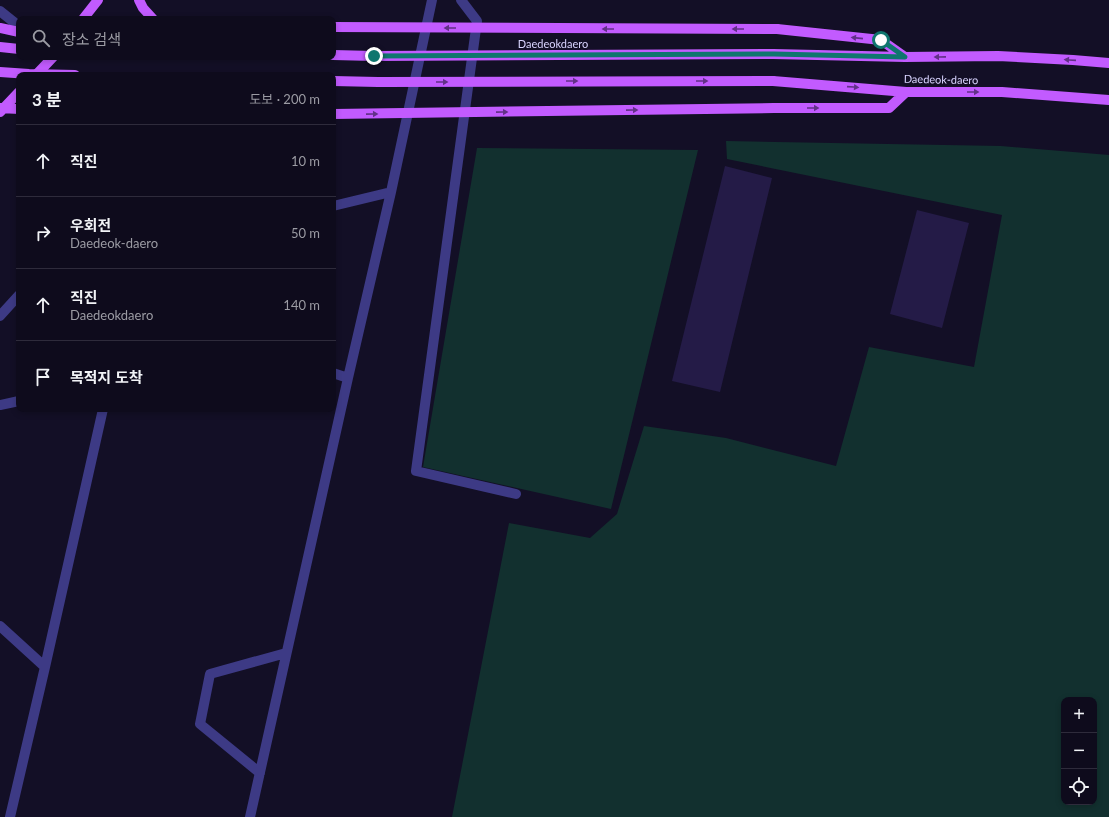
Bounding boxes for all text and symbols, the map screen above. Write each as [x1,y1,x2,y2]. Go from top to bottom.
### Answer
search box [16,16,336,60]
one-way arrow [443,25,456,31]
one-way arrow [601,26,614,32]
one-way arrow [731,26,744,32]
icon: search [30,27,52,49]
text: 장소 검색 [62,30,121,48]
route start [872,31,890,49]
one-way arrow [851,35,863,41]
street label: Daedeokdaero [518,37,588,50]
route end [365,47,383,65]
one-way arrow [933,54,946,60]
one-way arrow [1064,56,1076,63]
street label: Daedeok-daero [904,72,978,86]
one-way arrow [436,78,448,85]
one-way arrow [566,78,579,84]
one-way arrow [696,78,709,84]
one-way arrow [847,84,859,91]
text: 3 분 [32,89,62,110]
one-way arrow [967,89,980,95]
text: 도보 · 200 m [249,91,320,107]
one-way arrow [807,105,820,111]
one-way arrow [626,107,639,113]
one-way arrow [496,109,509,115]
one-way arrow [366,111,379,117]
icon: ahead [32,150,54,172]
text: 직진 [70,152,98,170]
text: 10 m [291,153,320,169]
text: 우회전 [70,216,111,234]
icon: right [32,222,54,244]
text: 50 m [291,225,320,241]
text: Daedeok-daero [70,235,158,251]
text: 직진 [70,288,98,306]
icon: ahead [32,294,54,316]
text: 140 m [283,297,320,313]
text: Daedeokdaero [70,307,153,323]
icon: arrive [32,366,54,388]
text: 목적지 도착 [70,368,143,386]
map controls [1061,697,1097,805]
button: + [1061,697,1097,733]
button: − [1061,733,1097,769]
button: locate [1061,769,1097,805]

